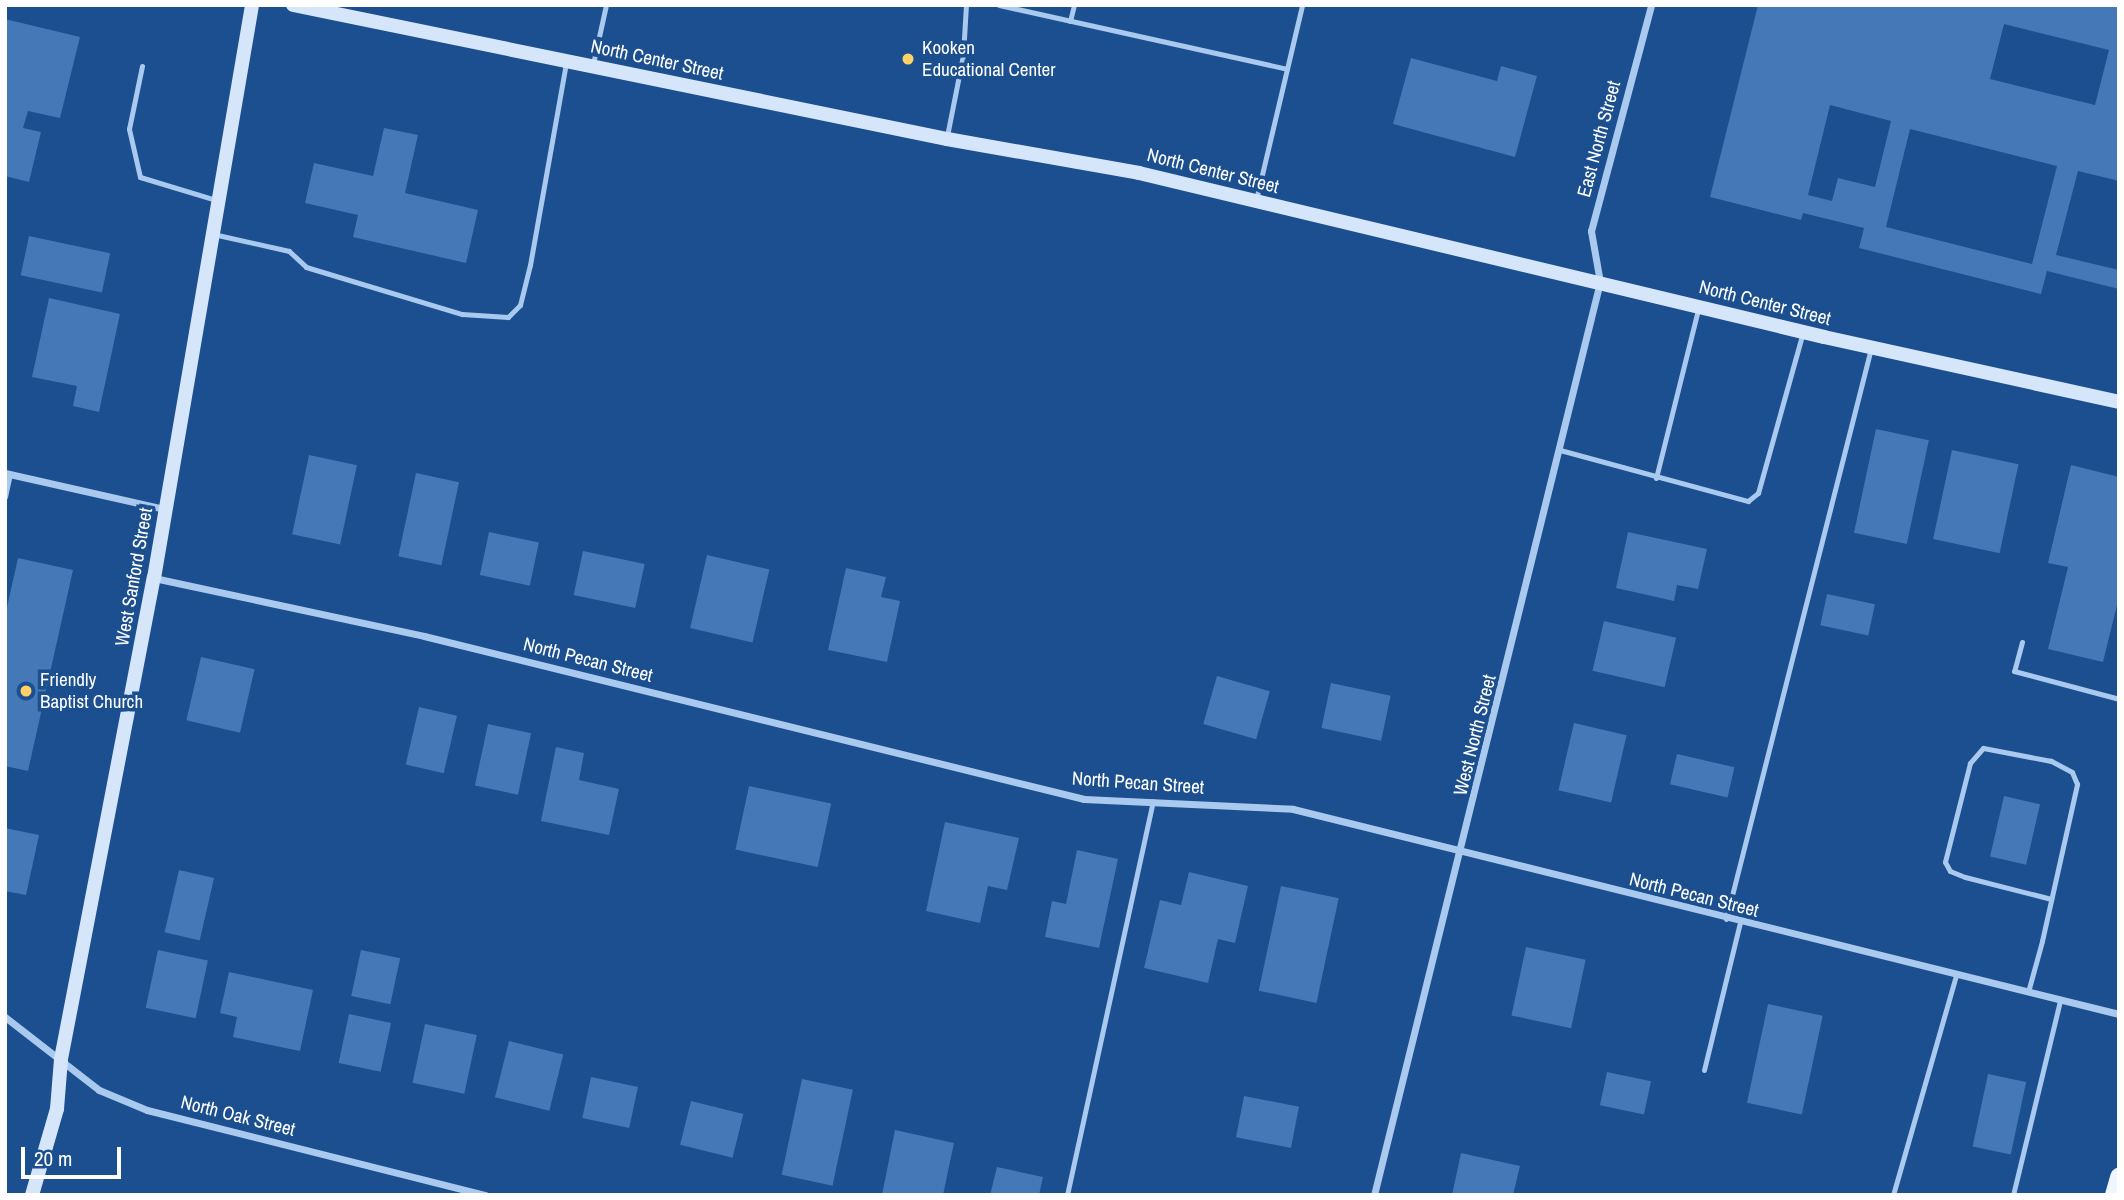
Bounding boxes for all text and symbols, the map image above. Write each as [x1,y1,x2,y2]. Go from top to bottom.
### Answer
street label: North Center Street [589,35,725,85]
place label: Kooken Educational Center [922,37,1055,81]
marker: Kooken Educational Center [900,51,916,67]
street label: East North Street [1573,78,1625,200]
street label: North Center Street [1145,144,1281,198]
street label: North Center Street [1697,276,1833,330]
street label: West Sanford Street [111,506,157,648]
street label: North Pecan Street [521,633,655,687]
place label: Friendly Baptist Church [40,669,143,713]
street label: West North Street [1449,672,1501,798]
marker: Friendly Baptist Church [18,683,34,699]
street label: North Pecan Street [1071,767,1205,799]
street label: North Pecan Street [1627,868,1761,922]
street label: North Oak Street [179,1091,297,1141]
scale bar [24,1134,124,1178]
text: 20 m [34,1144,72,1173]

